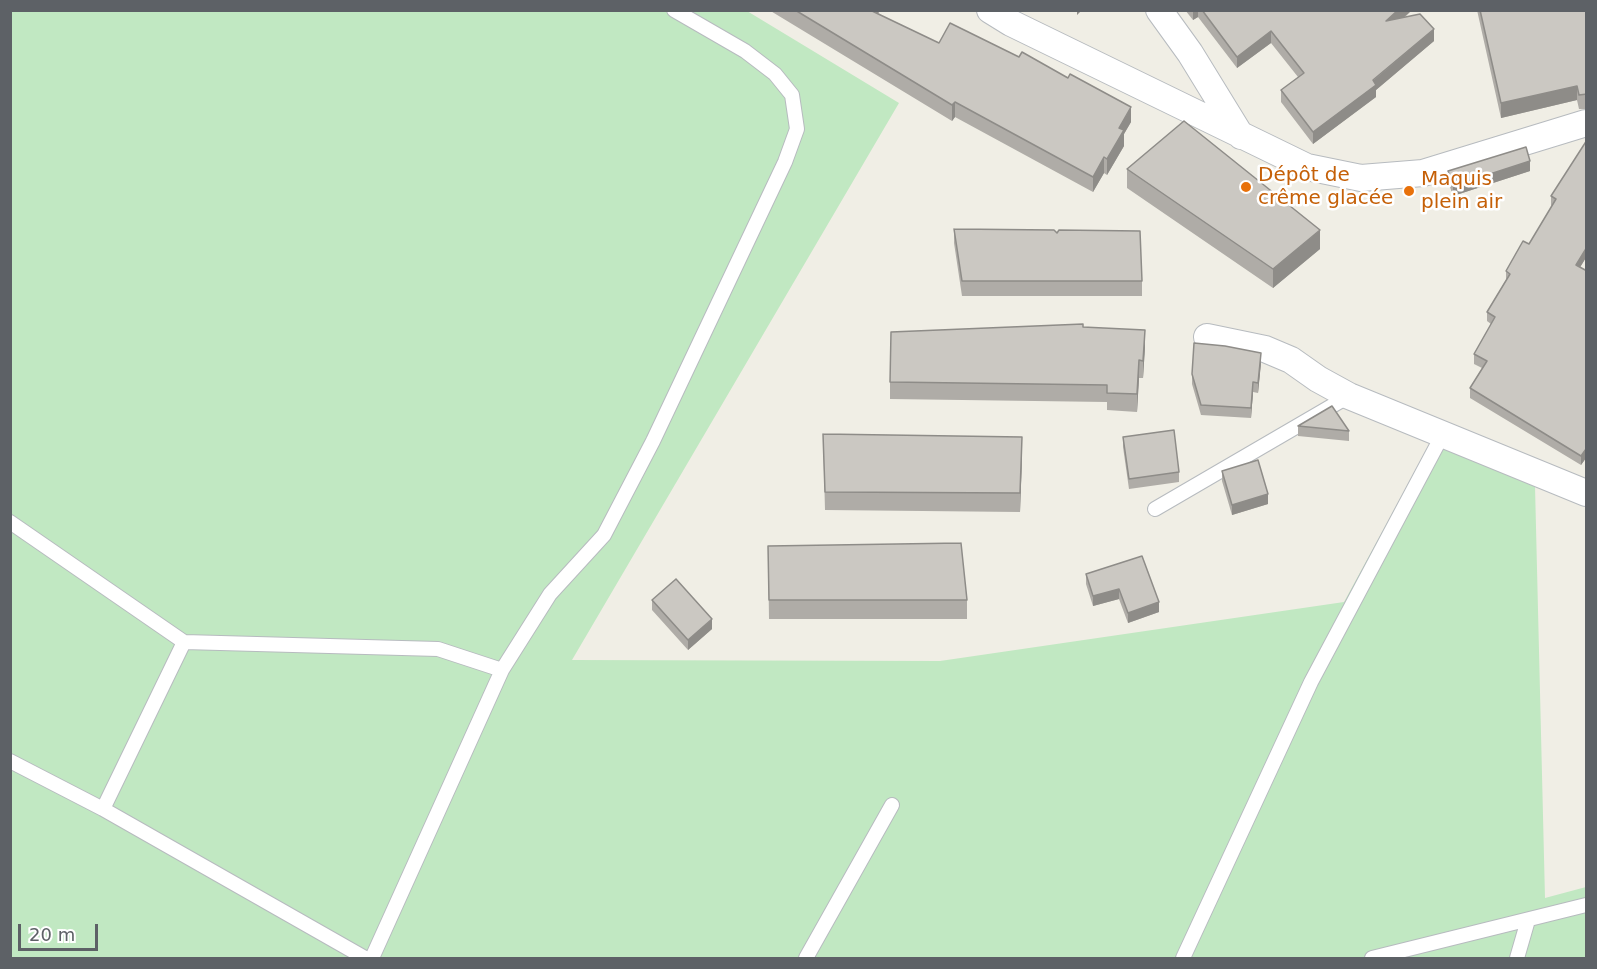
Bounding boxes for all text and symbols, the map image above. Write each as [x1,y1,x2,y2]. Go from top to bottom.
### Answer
place label: Dépôt de crême glacée [1258,164,1393,211]
place label: Maquis plein air [1421,168,1502,215]
marker: Dépôt de crême glacée [1239,180,1253,194]
marker: Maquis plein air [1402,184,1416,198]
scale bar [21,912,100,950]
text: 20 m [29,924,75,945]

